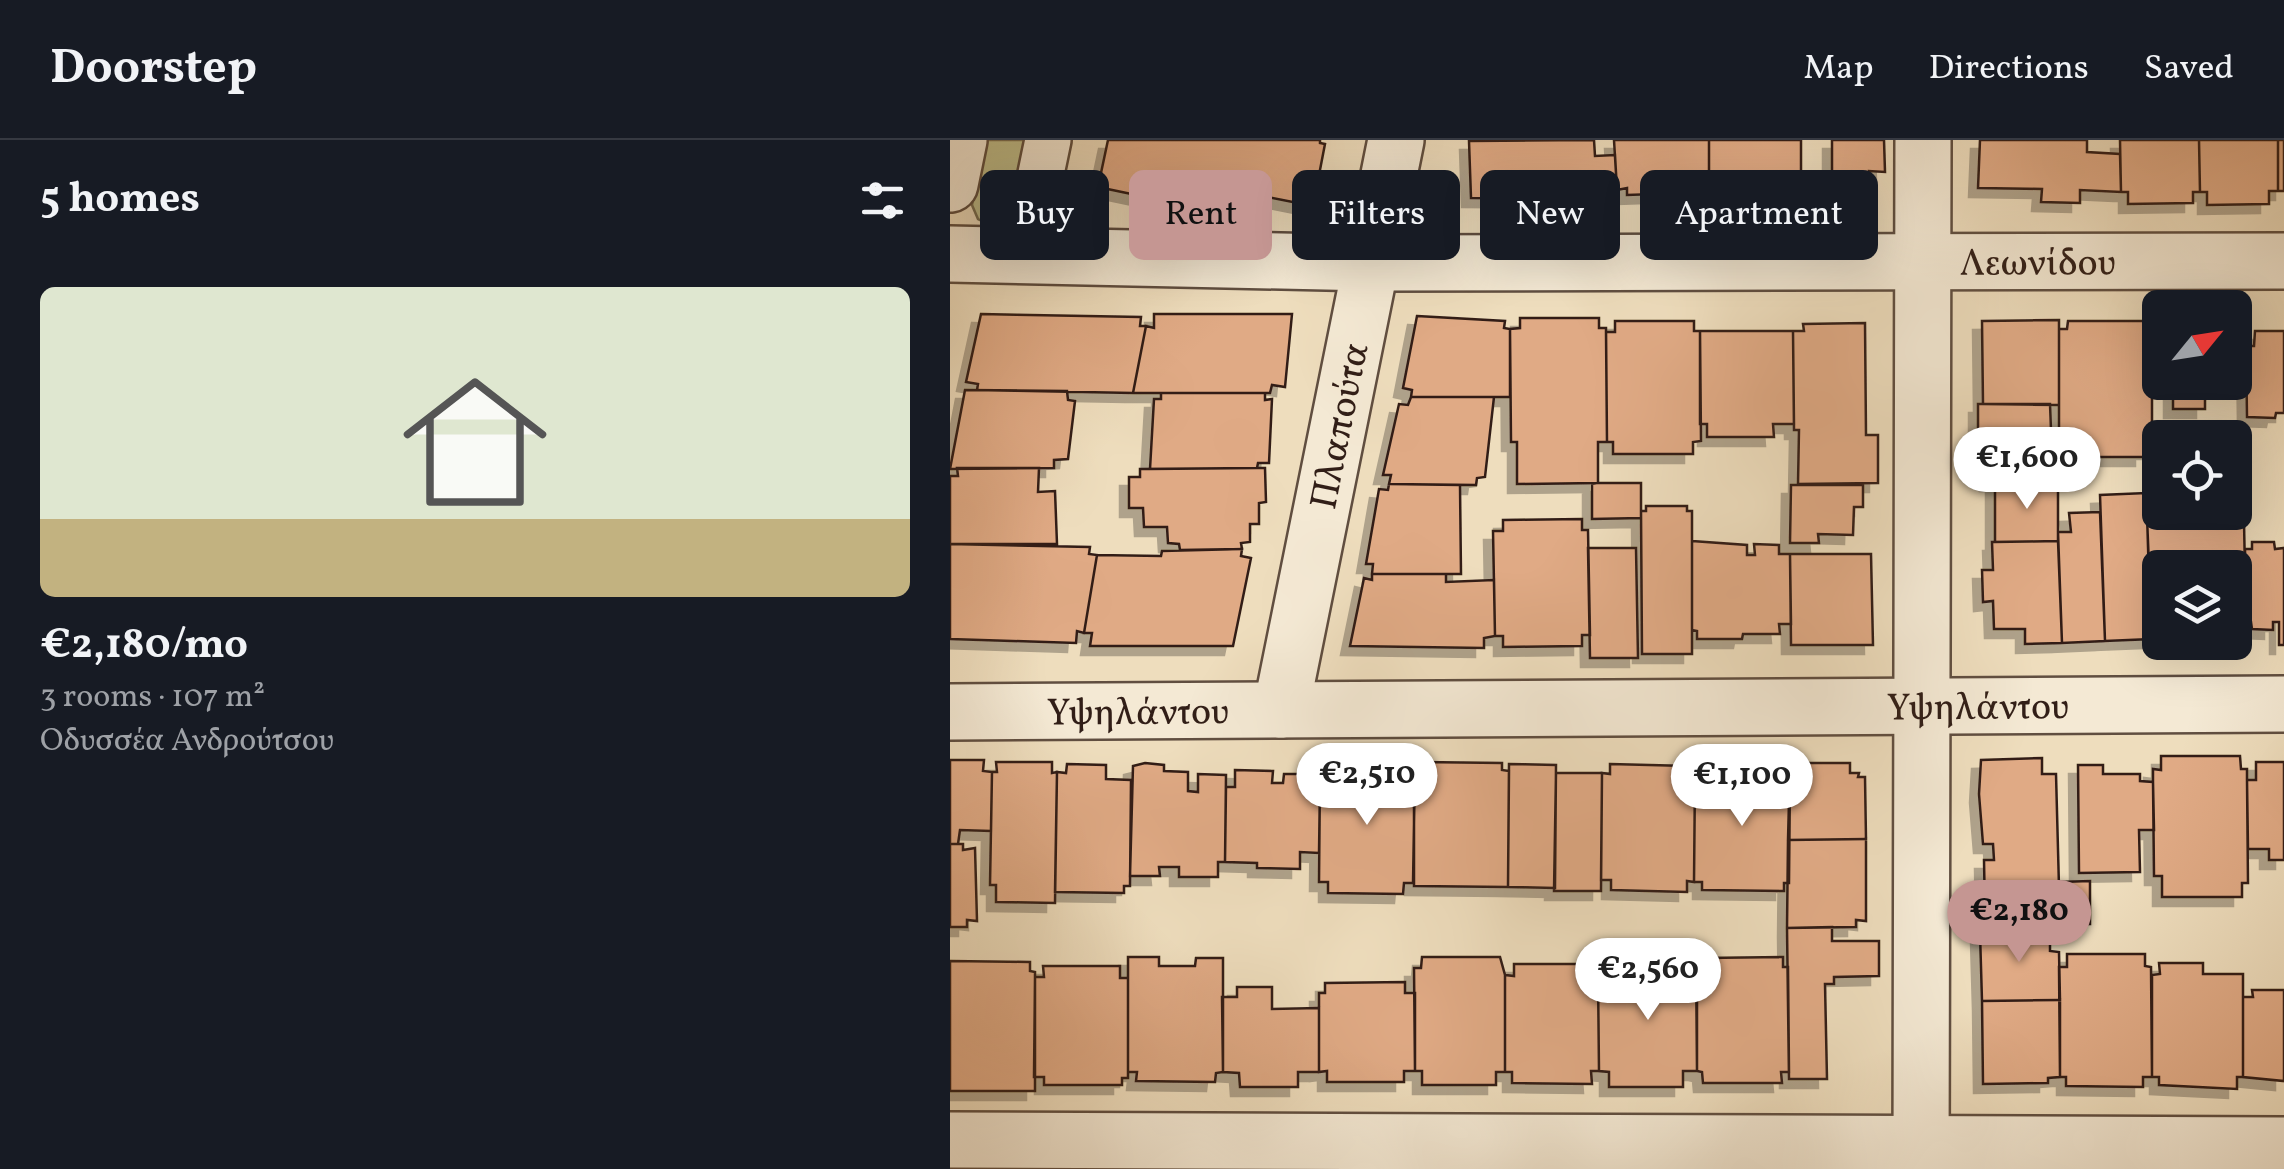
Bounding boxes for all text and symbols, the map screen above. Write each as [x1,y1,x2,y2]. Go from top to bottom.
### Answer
text: Doorstep [50,36,257,103]
text: Map [1803,45,1874,93]
text: Directions [1929,45,2089,93]
text: Saved [2144,45,2234,93]
chip: Buy [980,170,1109,260]
chip: Rent [1129,170,1272,260]
chip: Filters [1292,170,1460,260]
chip: New [1480,170,1620,260]
chip: Apartment [1640,170,1878,260]
text: 5 homes [40,171,200,230]
icon: filters [855,173,910,228]
street label: Λεωνίδου [1960,238,2116,292]
north arrow [2142,290,2252,400]
map controls [2142,290,2252,660]
street label: Πλαπούτα [1299,338,1384,514]
icon: home [385,352,565,532]
button: locate [2142,420,2252,530]
pin: €1,600 [1946,427,2108,512]
text: €1,600 [1976,437,2079,481]
button: layers [2142,550,2252,660]
text: €2,180/mo [40,617,248,676]
text: 3 rooms · 107 m² [40,676,265,720]
street label: Υψηλάντου [1887,682,2069,736]
street label: Υψηλάντου [1047,687,1229,741]
text: Οδυσσέα Ανδρούτσου [40,720,334,764]
pin: €2,510 [1286,743,1448,828]
pin: €1,100 [1661,744,1823,829]
text: €2,510 [1318,753,1416,797]
text: €1,100 [1693,754,1791,798]
pin: €2,180 [1938,880,2100,965]
text: €2,180 [1969,890,2069,934]
pin: €2,560 [1567,938,1729,1023]
text: €2,560 [1597,948,1699,992]

